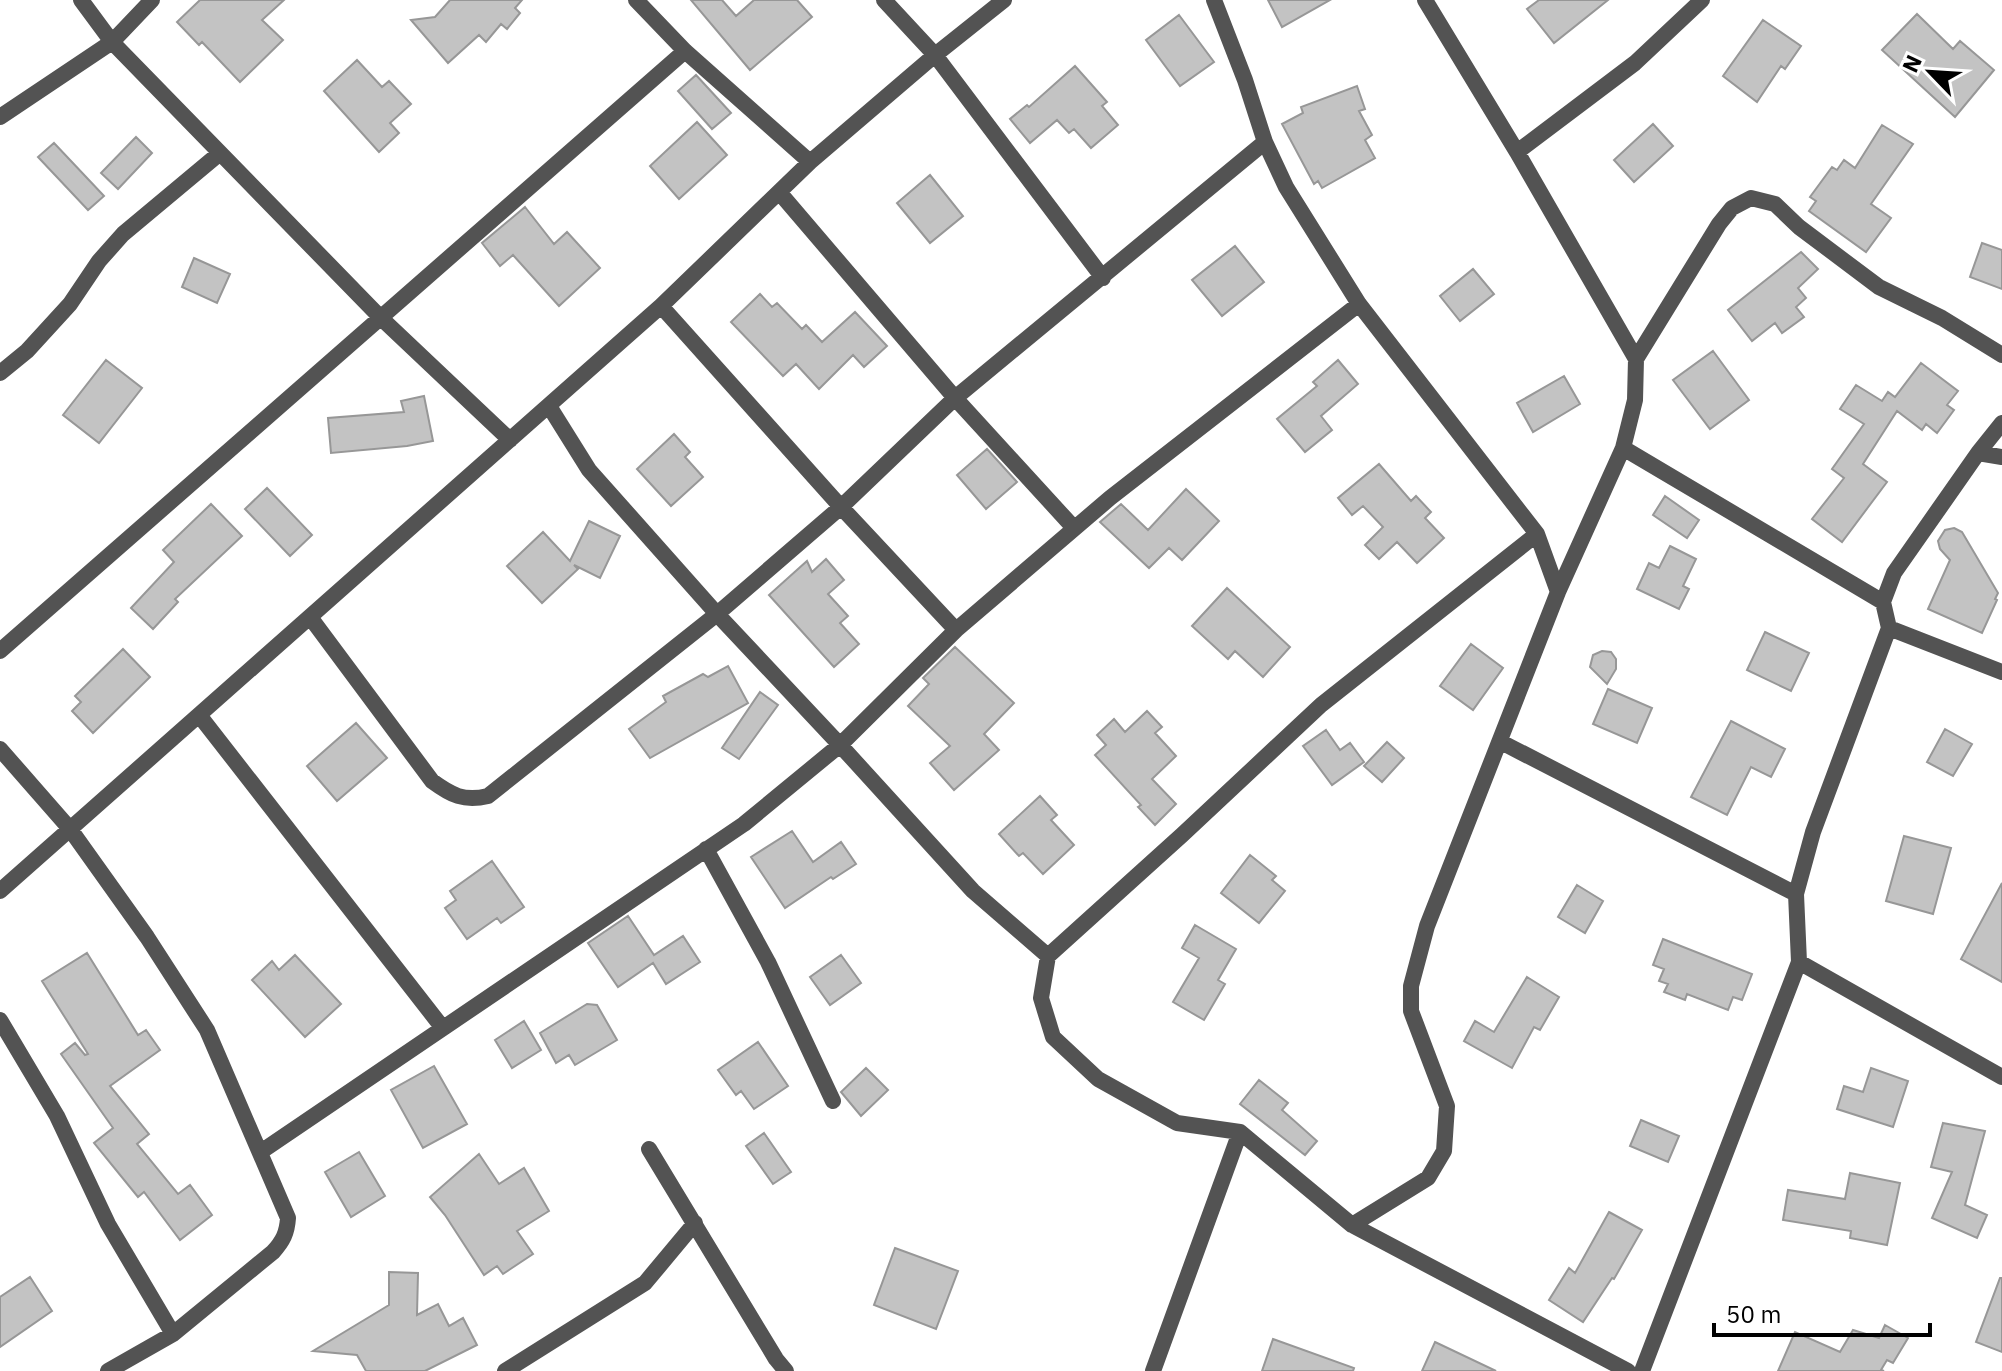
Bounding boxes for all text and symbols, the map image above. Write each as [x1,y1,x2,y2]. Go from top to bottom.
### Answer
north arrow [1890,32,1970,112]
text: N [1895,50,1928,77]
scale bar [1714,1287,1930,1337]
text: 50 m [1726,1298,1781,1330]

